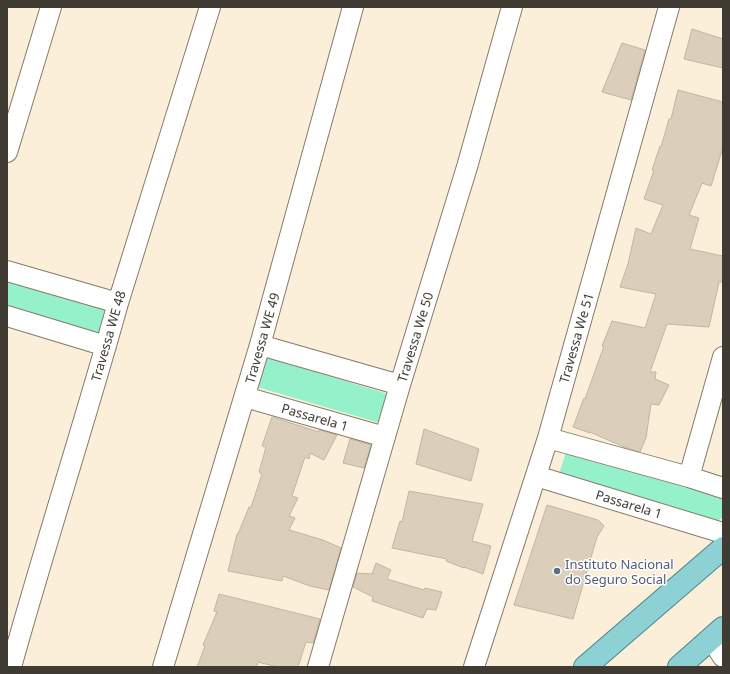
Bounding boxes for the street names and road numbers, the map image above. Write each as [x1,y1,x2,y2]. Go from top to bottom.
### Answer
street label: Travessa WE 48 [86,289,130,383]
street label: Travessa We 50 [393,290,437,384]
street label: Travessa WE 49 [240,291,284,385]
street label: Travessa We 51 [554,291,598,385]
street label: Passarela 1 [279,399,351,435]
street label: Passarela 1 [593,485,665,523]

